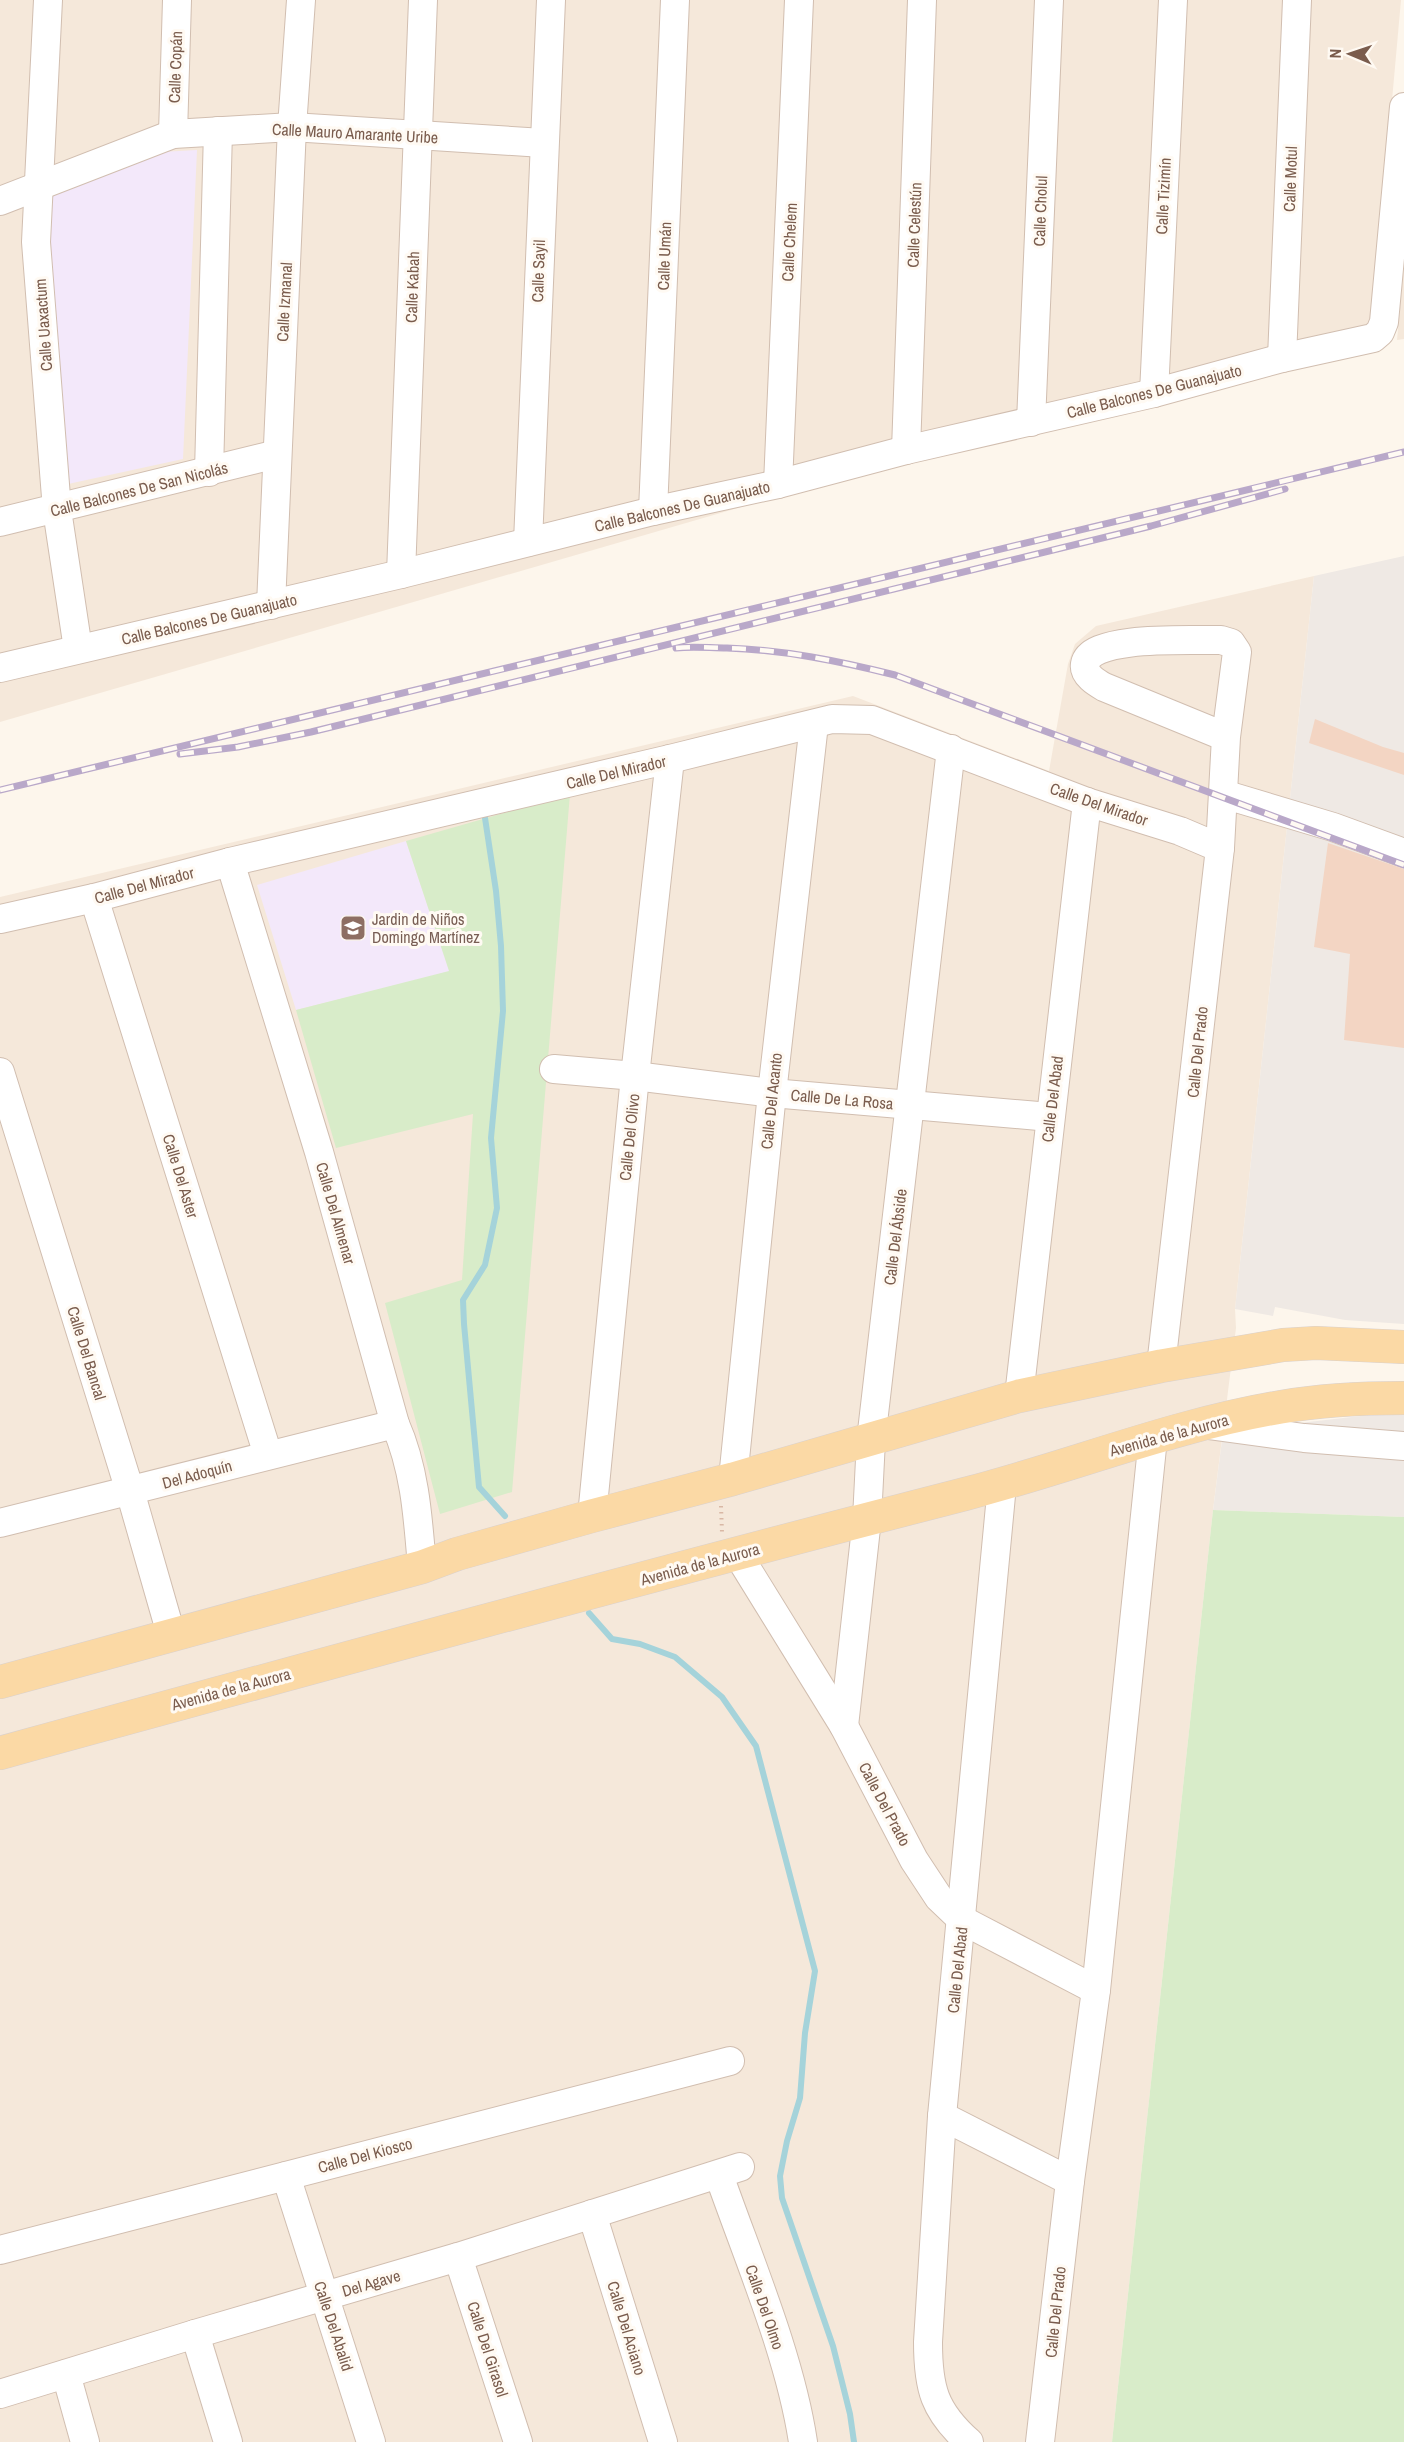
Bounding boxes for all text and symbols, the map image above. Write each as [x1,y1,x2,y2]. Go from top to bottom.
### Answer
north arrow [1320,24,1380,84]
street label: Calle Copán [163,31,187,103]
text: N [1324,48,1346,59]
street label: Calle Mauro Amarante Uribe [271,118,439,148]
street label: Calle Motul [1278,146,1302,212]
street label: Calle Tizimín [1150,157,1176,235]
street label: Calle Cholul [1028,175,1052,247]
street label: Calle Celestún [902,182,926,268]
street label: Calle Chelem [776,202,802,282]
street label: Calle Umán [652,221,676,291]
street label: Calle Sayil [526,239,550,303]
street label: Calle Kabah [400,251,424,323]
street label: Calle Izmanal [271,262,297,342]
street label: Calle Uaxactum [29,278,57,372]
street label: Calle Balcones De Guanajuato [1064,359,1244,423]
street label: Calle Balcones De San Nicolás [48,456,230,522]
street label: Calle Balcones De Guanajuato [592,475,772,537]
street label: Calle Balcones De Guanajuato [119,588,299,650]
street label: Calle Del Mirador [564,750,669,794]
street label: Calle Del Mirador [1047,777,1151,831]
street label: Calle Del Mirador [92,861,197,909]
place label: Jardin de Niños Domingo Martínez [372,908,480,948]
school or university icon: Jardin de Niños Domingo Martínez [338,913,368,943]
street label: Calle Del Prado [1181,1005,1213,1099]
street label: Calle Del Acanto [755,1052,787,1150]
street label: Calle Del Abad [1036,1055,1068,1143]
street label: Calle De La Rosa [790,1084,895,1114]
street label: Calle Del Olivo [613,1092,645,1182]
street label: Calle Del Aster [158,1131,204,1221]
street label: Calle Del Almenar [311,1160,361,1267]
street label: Calle Del Ábside [878,1188,912,1286]
street label: Calle Del Bancal [62,1303,112,1403]
street label: Avenida de la Aurora [1106,1408,1232,1462]
street label: Del Adoquín [160,1454,234,1494]
street label: Avenida de la Aurora [637,1537,763,1591]
street label: Avenida de la Aurora [168,1662,294,1716]
street label: Calle Del Prado [854,1758,916,1850]
street label: Calle Del Abad [942,1926,972,2014]
street label: Calle Del Kiosco [315,2132,415,2178]
street label: Calle Del Olmo [740,2262,790,2352]
street label: Del Agave [339,2264,403,2302]
street label: Calle Del Prado [1039,2265,1071,2359]
street label: Calle Del Abalid [309,2278,359,2374]
street label: Calle Del Aciano [602,2278,652,2378]
street label: Calle Del Girasol [462,2298,514,2400]

